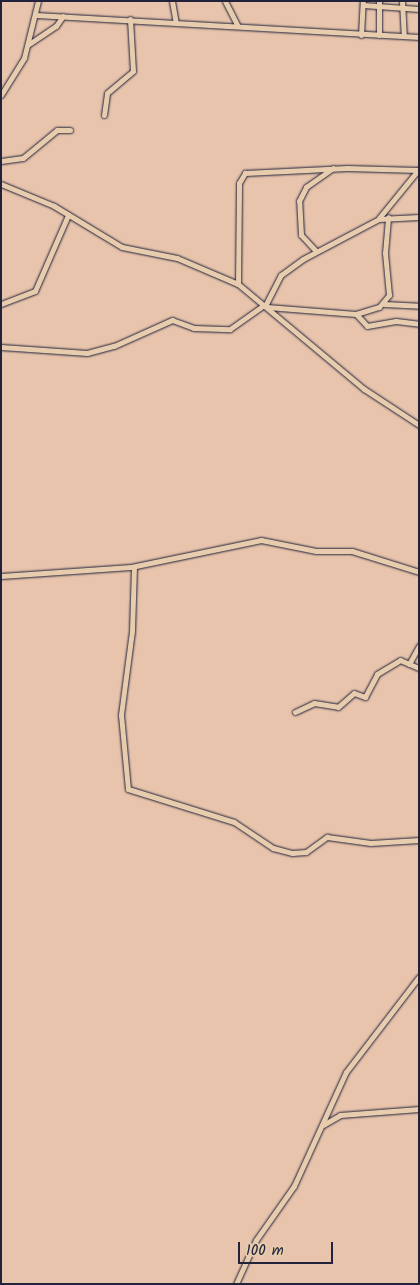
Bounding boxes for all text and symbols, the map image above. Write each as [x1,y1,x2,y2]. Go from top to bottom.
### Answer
scale bar [240,1232,335,1264]
text: 100 m [246,1239,284,1263]

